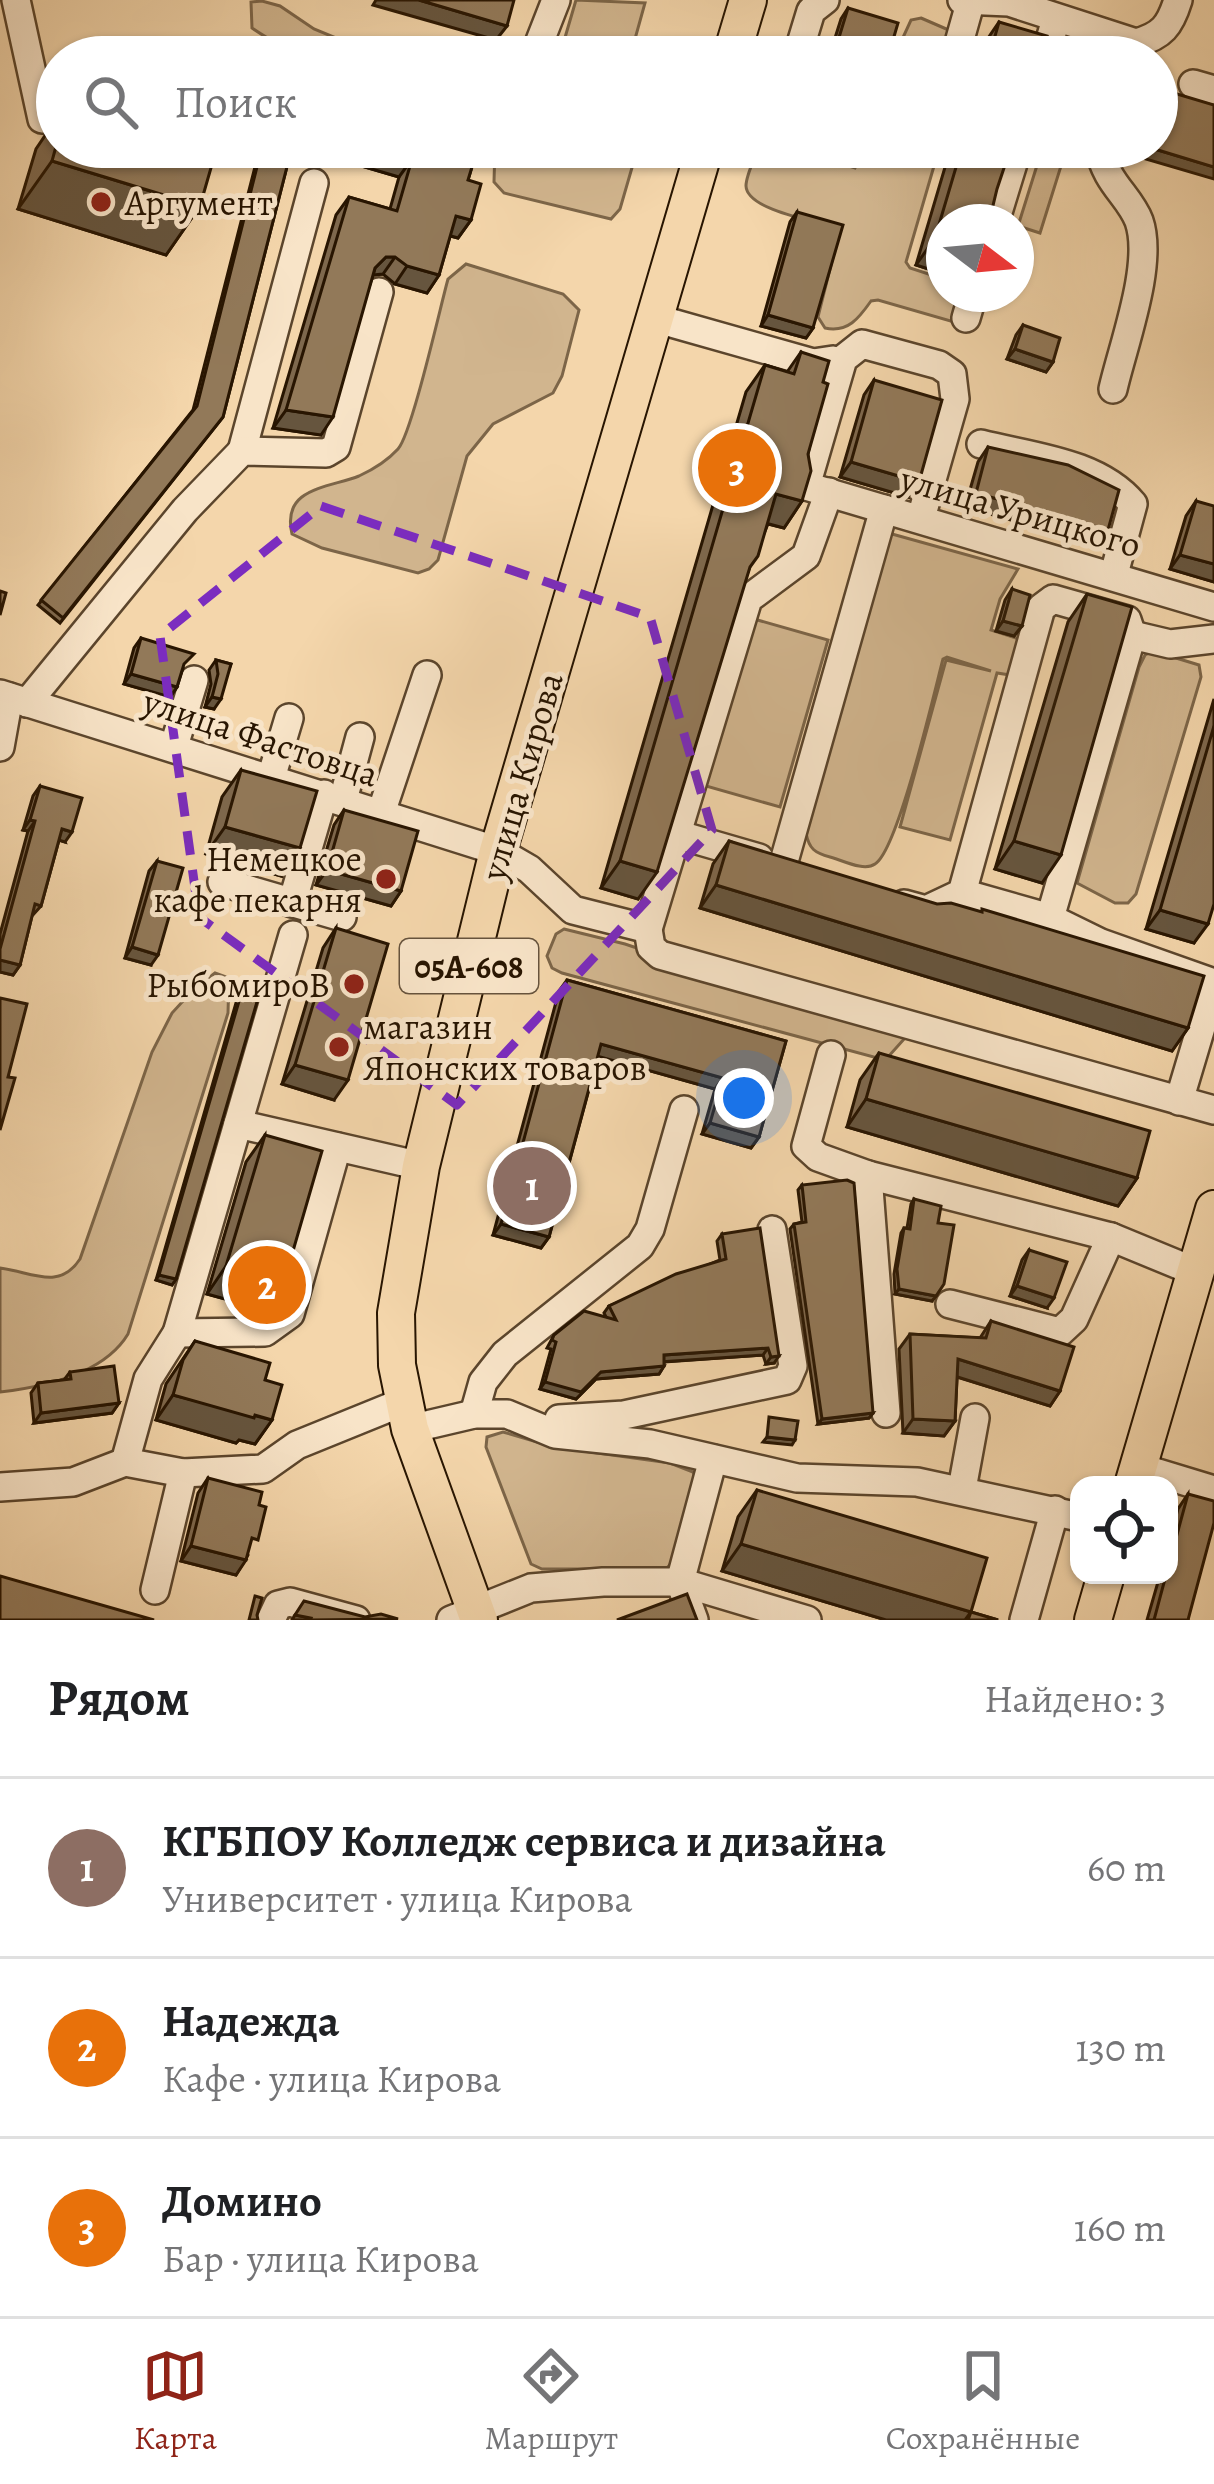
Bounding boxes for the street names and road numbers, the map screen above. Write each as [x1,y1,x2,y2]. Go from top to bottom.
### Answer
street label: улица Урицкого [894,453,1147,569]
street label: улица Кирова [468,666,575,887]
street label: улица Фастовца [136,676,385,799]
road number: 05А-608 [400,939,538,993]

